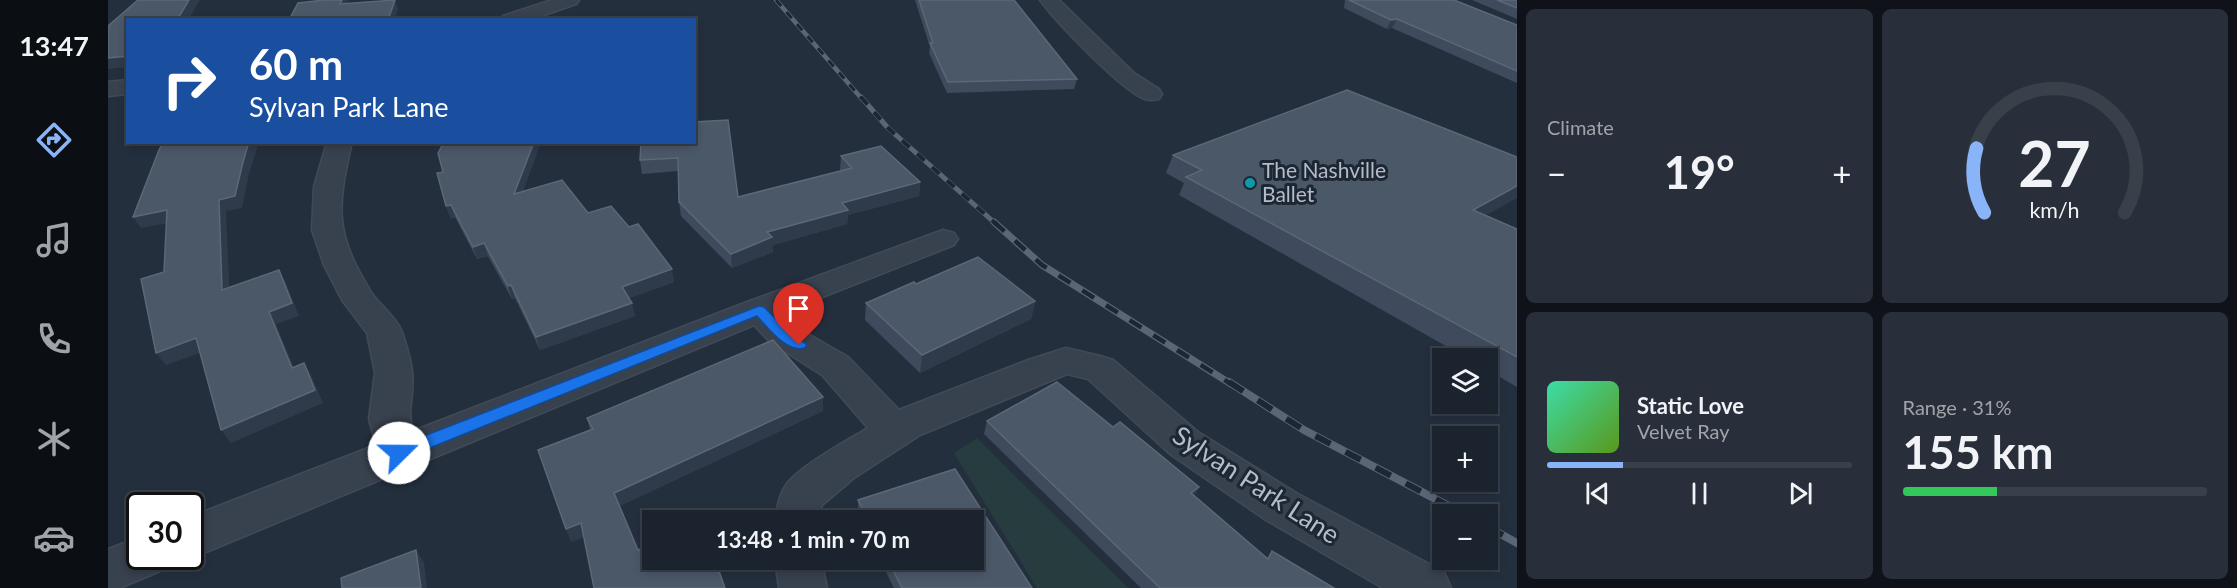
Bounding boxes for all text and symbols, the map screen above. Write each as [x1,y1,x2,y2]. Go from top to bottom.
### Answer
text: 13:47 [19,29,89,62]
text: 60 m [249,39,343,89]
icon: right [150,42,228,120]
text: Sylvan Park Lane [249,90,449,123]
text: Climate [1547,115,1614,139]
icon: directions [33,119,75,161]
text: 27 [2019,125,2091,200]
text: 19° [1664,145,1735,199]
text: − [1547,153,1566,193]
text: + [1832,153,1852,193]
place label: The Nashville Ballet [1262,157,1386,206]
marker: The Nashville Ballet [1243,176,1257,190]
text: km/h [2030,197,2080,223]
icon: music [33,219,75,261]
pin [773,283,824,345]
icon: arrive [782,292,815,325]
icon: phone [33,318,75,360]
map controls [1432,348,1498,570]
button: layers [1432,348,1498,414]
text: Static Love [1637,392,1744,419]
text: Range · 31% [1903,395,2011,419]
icon: climate [33,418,75,460]
street label: Sylvan Park Lane [1167,418,1346,550]
text: Velvet Ray [1637,419,1730,443]
position arrow [367,421,431,485]
text: 155 km [1903,425,2053,479]
button: + [1432,426,1498,492]
icon: previous [1581,477,1614,510]
icon: pause [1683,477,1716,510]
icon: next [1784,477,1817,510]
speed limit sign: 30 [126,492,204,570]
button: − [1432,504,1498,570]
icon: car [33,517,75,559]
text: 13:48 · 1 min · 70 m [716,526,910,553]

